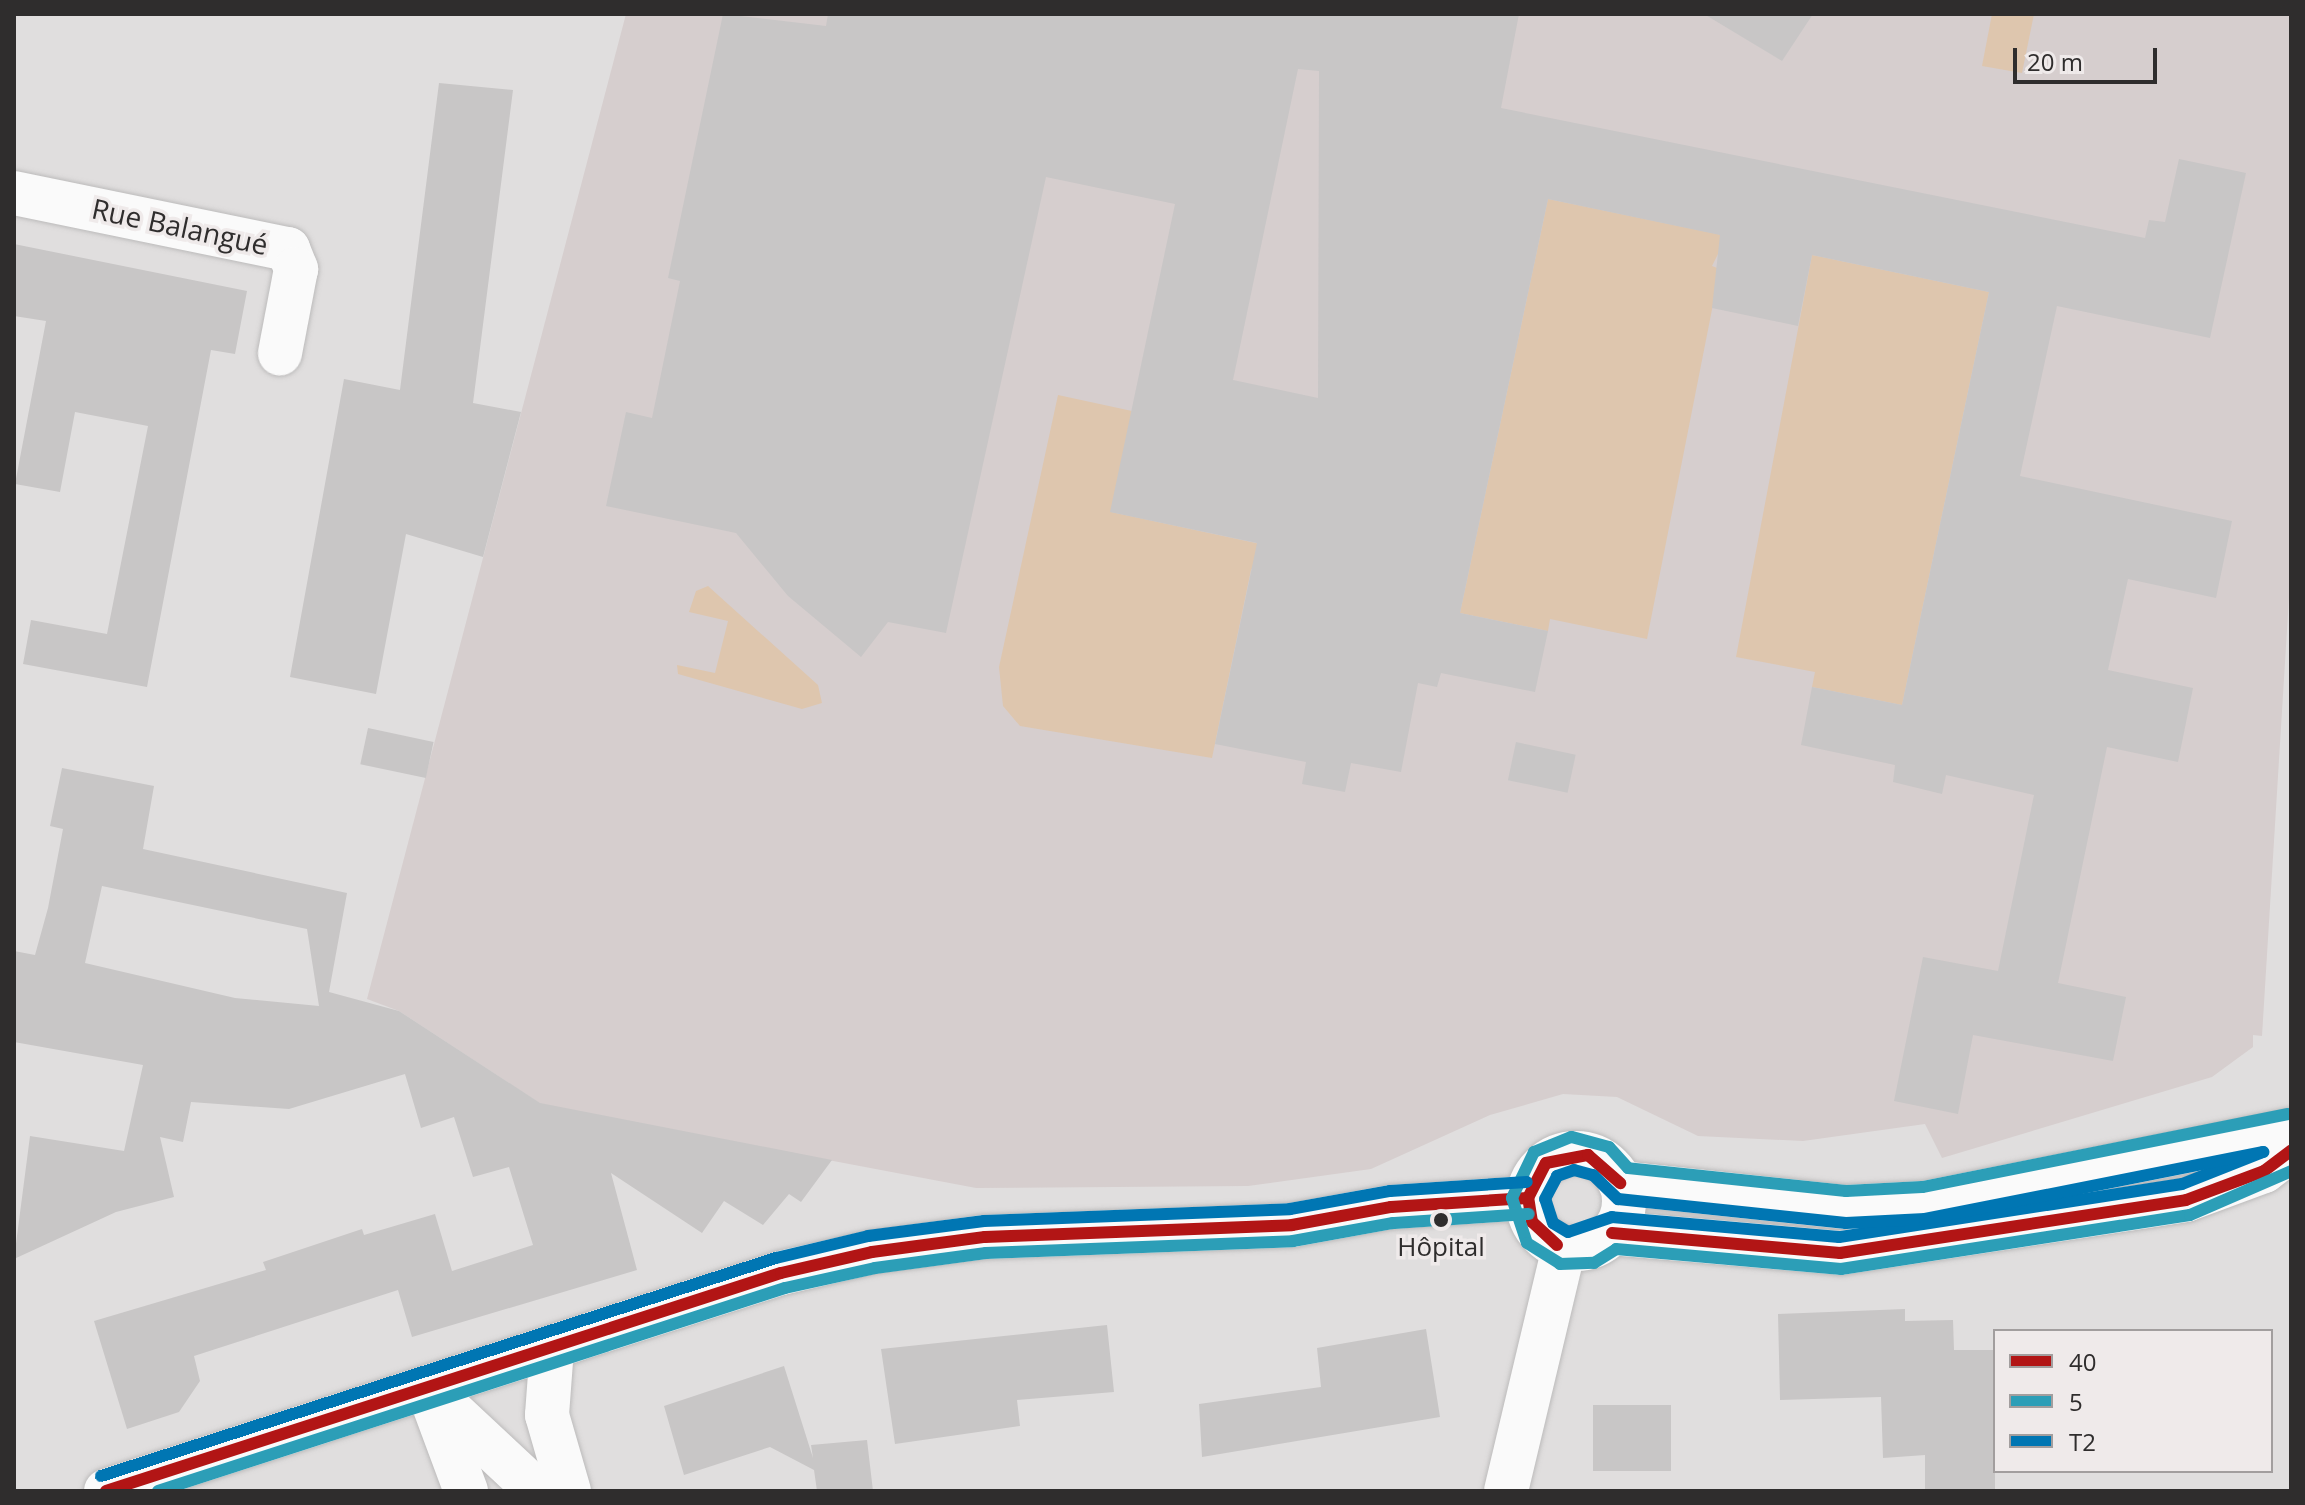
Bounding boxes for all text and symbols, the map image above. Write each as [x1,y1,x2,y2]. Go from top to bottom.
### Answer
scale bar [2017,32,2161,82]
text: 20 m [2027,45,2083,78]
street label: Rue Balangué [89,191,271,261]
marker: Hôpital [1433,1212,1449,1228]
place label: Hôpital [1397,1231,1485,1263]
legend [1993,1329,2273,1473]
text: 40 [2069,1345,2096,1378]
text: 5 [2069,1385,2083,1418]
text: T2 [2069,1425,2096,1458]

